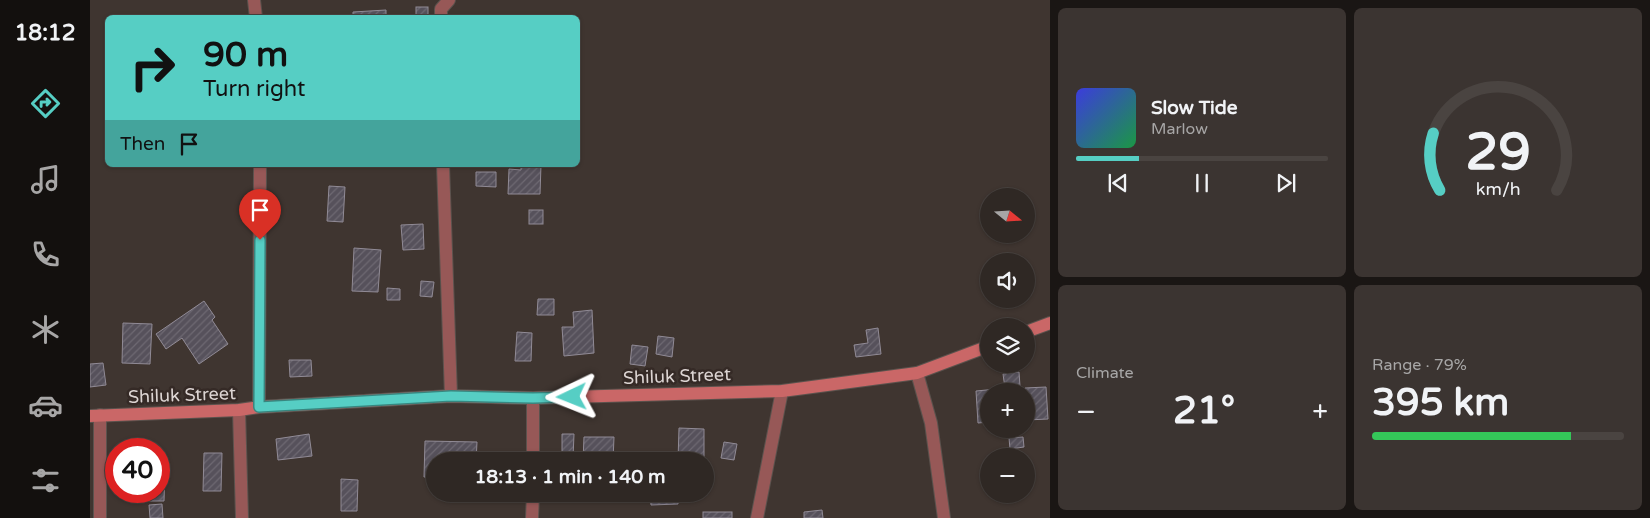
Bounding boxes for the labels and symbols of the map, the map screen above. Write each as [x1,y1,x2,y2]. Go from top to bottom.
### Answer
north arrow [980,188,1035,242]
pin [239,189,281,240]
street label: Shiluk Street [623,363,731,389]
position arrow [545,370,597,422]
street label: Shiluk Street [128,382,236,408]
speed limit sign: 40 [105,438,170,503]

